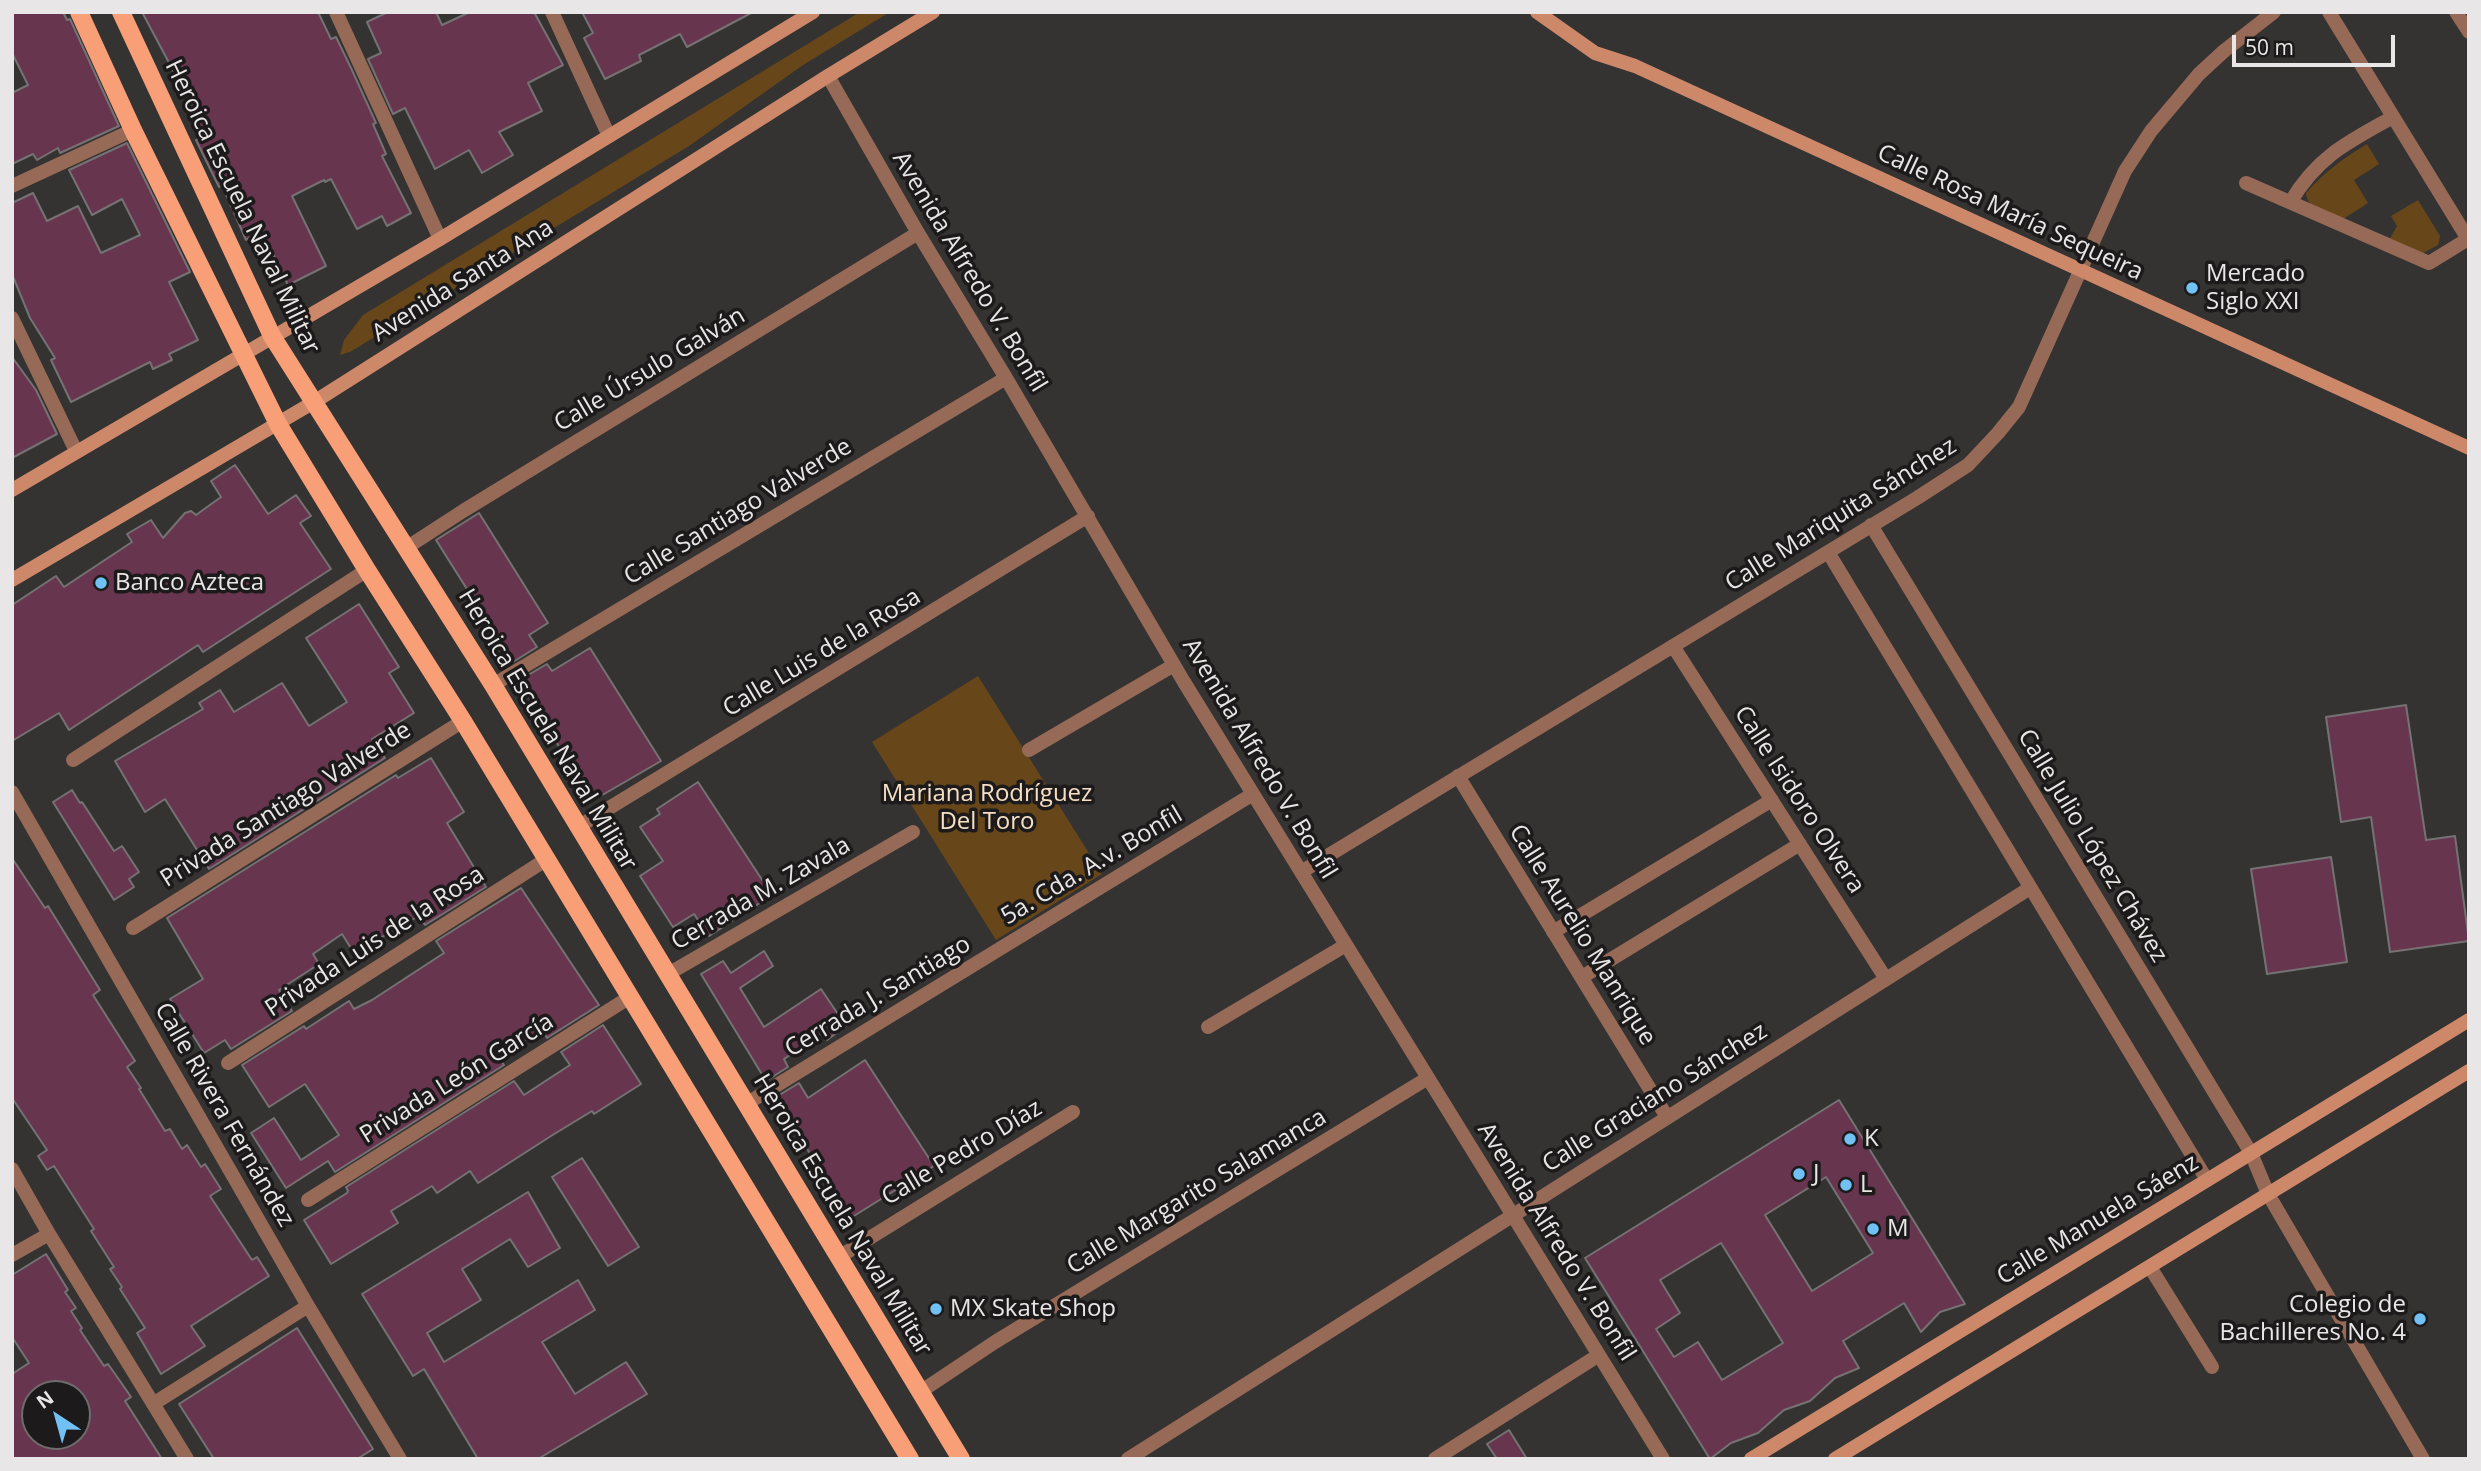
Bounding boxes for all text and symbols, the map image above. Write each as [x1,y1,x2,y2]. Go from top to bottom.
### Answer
scale bar [2236,21,2399,65]
text: 50 m [2245,33,2294,61]
street label: Heroica Escuela Naval Militar [158,55,326,359]
street label: Calle Rosa María Sequeira [1873,139,2147,287]
street label: Avenida Alfredo V. Bonfil [886,147,1052,397]
street label: Avenida Santa Ana [367,214,559,348]
place label: Mercado Siglo XXI [2206,260,2305,316]
marker: Mercado Siglo XXI [2184,280,2200,296]
street label: Calle Úrsulo Galván [549,302,751,438]
street label: Calle Mariquita Sánchez [1720,432,1962,598]
street label: Calle Santiago Valverde [619,433,857,591]
place label: Banco Azteca [115,569,264,597]
marker: Banco Azteca [93,575,109,591]
street label: Calle Luis de la Rosa [718,583,926,723]
street label: Heroica Escuela Naval Militar [451,584,643,876]
street label: Avenida Alfredo V. Bonfil [1176,634,1342,884]
street label: Calle Isidoro Olvera [1728,701,1870,899]
street label: Privada Santiago Valverde [155,716,417,894]
street label: Calle Julio López Chávez [2011,724,2173,968]
park label: Mariana Rodríguez Del Toro [882,780,1092,836]
street label: 5a. Cda. A.v. Bonfil [996,801,1188,931]
street label: Calle Aurelio Manrique [1502,819,1662,1051]
street label: Cerrada M. Zavala [666,831,856,957]
street label: Privada Luis de la Rosa [260,861,490,1023]
street label: Cerrada J. Santiago [780,930,976,1064]
street label: Calle Rivera Fernández [148,998,300,1232]
street label: Privada León García [355,1008,559,1150]
street label: Calle Graciano Sánchez [1537,1017,1773,1179]
street label: Heroica Escuela Naval Militar [746,1069,938,1361]
street label: Calle Pedro Díaz [877,1094,1047,1212]
street label: Calle Margarito Salamanca [1062,1103,1332,1281]
street label: Avenida Alfredo V. Bonfil [1471,1118,1641,1366]
place label: K [1864,1125,1879,1153]
marker: K [1842,1131,1858,1147]
street label: Calle Manuela Sáenz [1992,1149,2204,1291]
place label: J [1813,1160,1819,1188]
marker: J [1791,1166,1807,1182]
place label: L [1860,1171,1873,1199]
marker: L [1838,1177,1854,1193]
place label: M [1887,1215,1909,1243]
marker: M [1865,1221,1881,1237]
place label: Colegio de Bachilleres No. 4 [2220,1291,2406,1347]
place label: MX Skate Shop [950,1295,1116,1323]
marker: MX Skate Shop [928,1301,944,1317]
marker: Colegio de Bachilleres No. 4 [2412,1311,2428,1327]
north arrow [21,1380,91,1450]
text: N [31,1385,59,1415]

